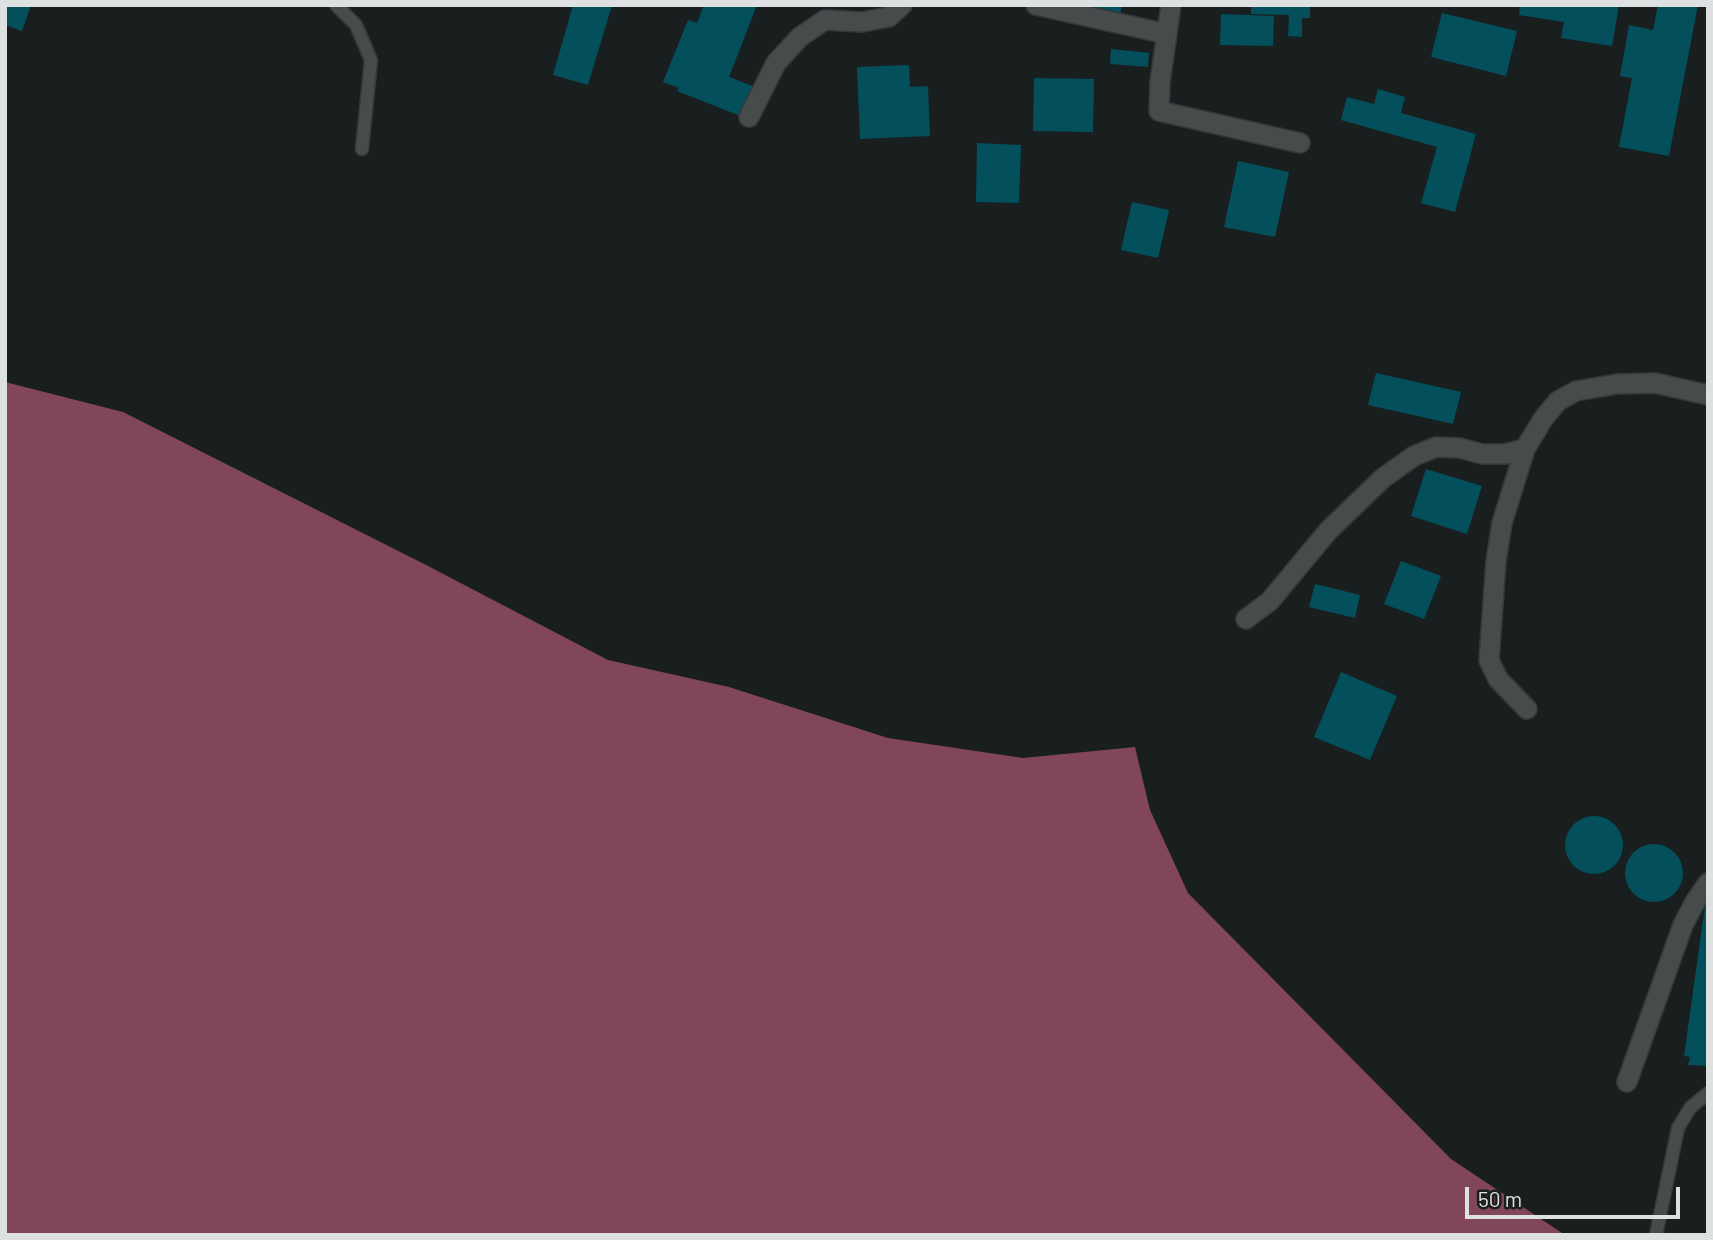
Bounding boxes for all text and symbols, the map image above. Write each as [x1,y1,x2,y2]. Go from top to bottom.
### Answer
scale bar [1468,1174,1683,1218]
text: 50 m [1478,1186,1522,1211]

